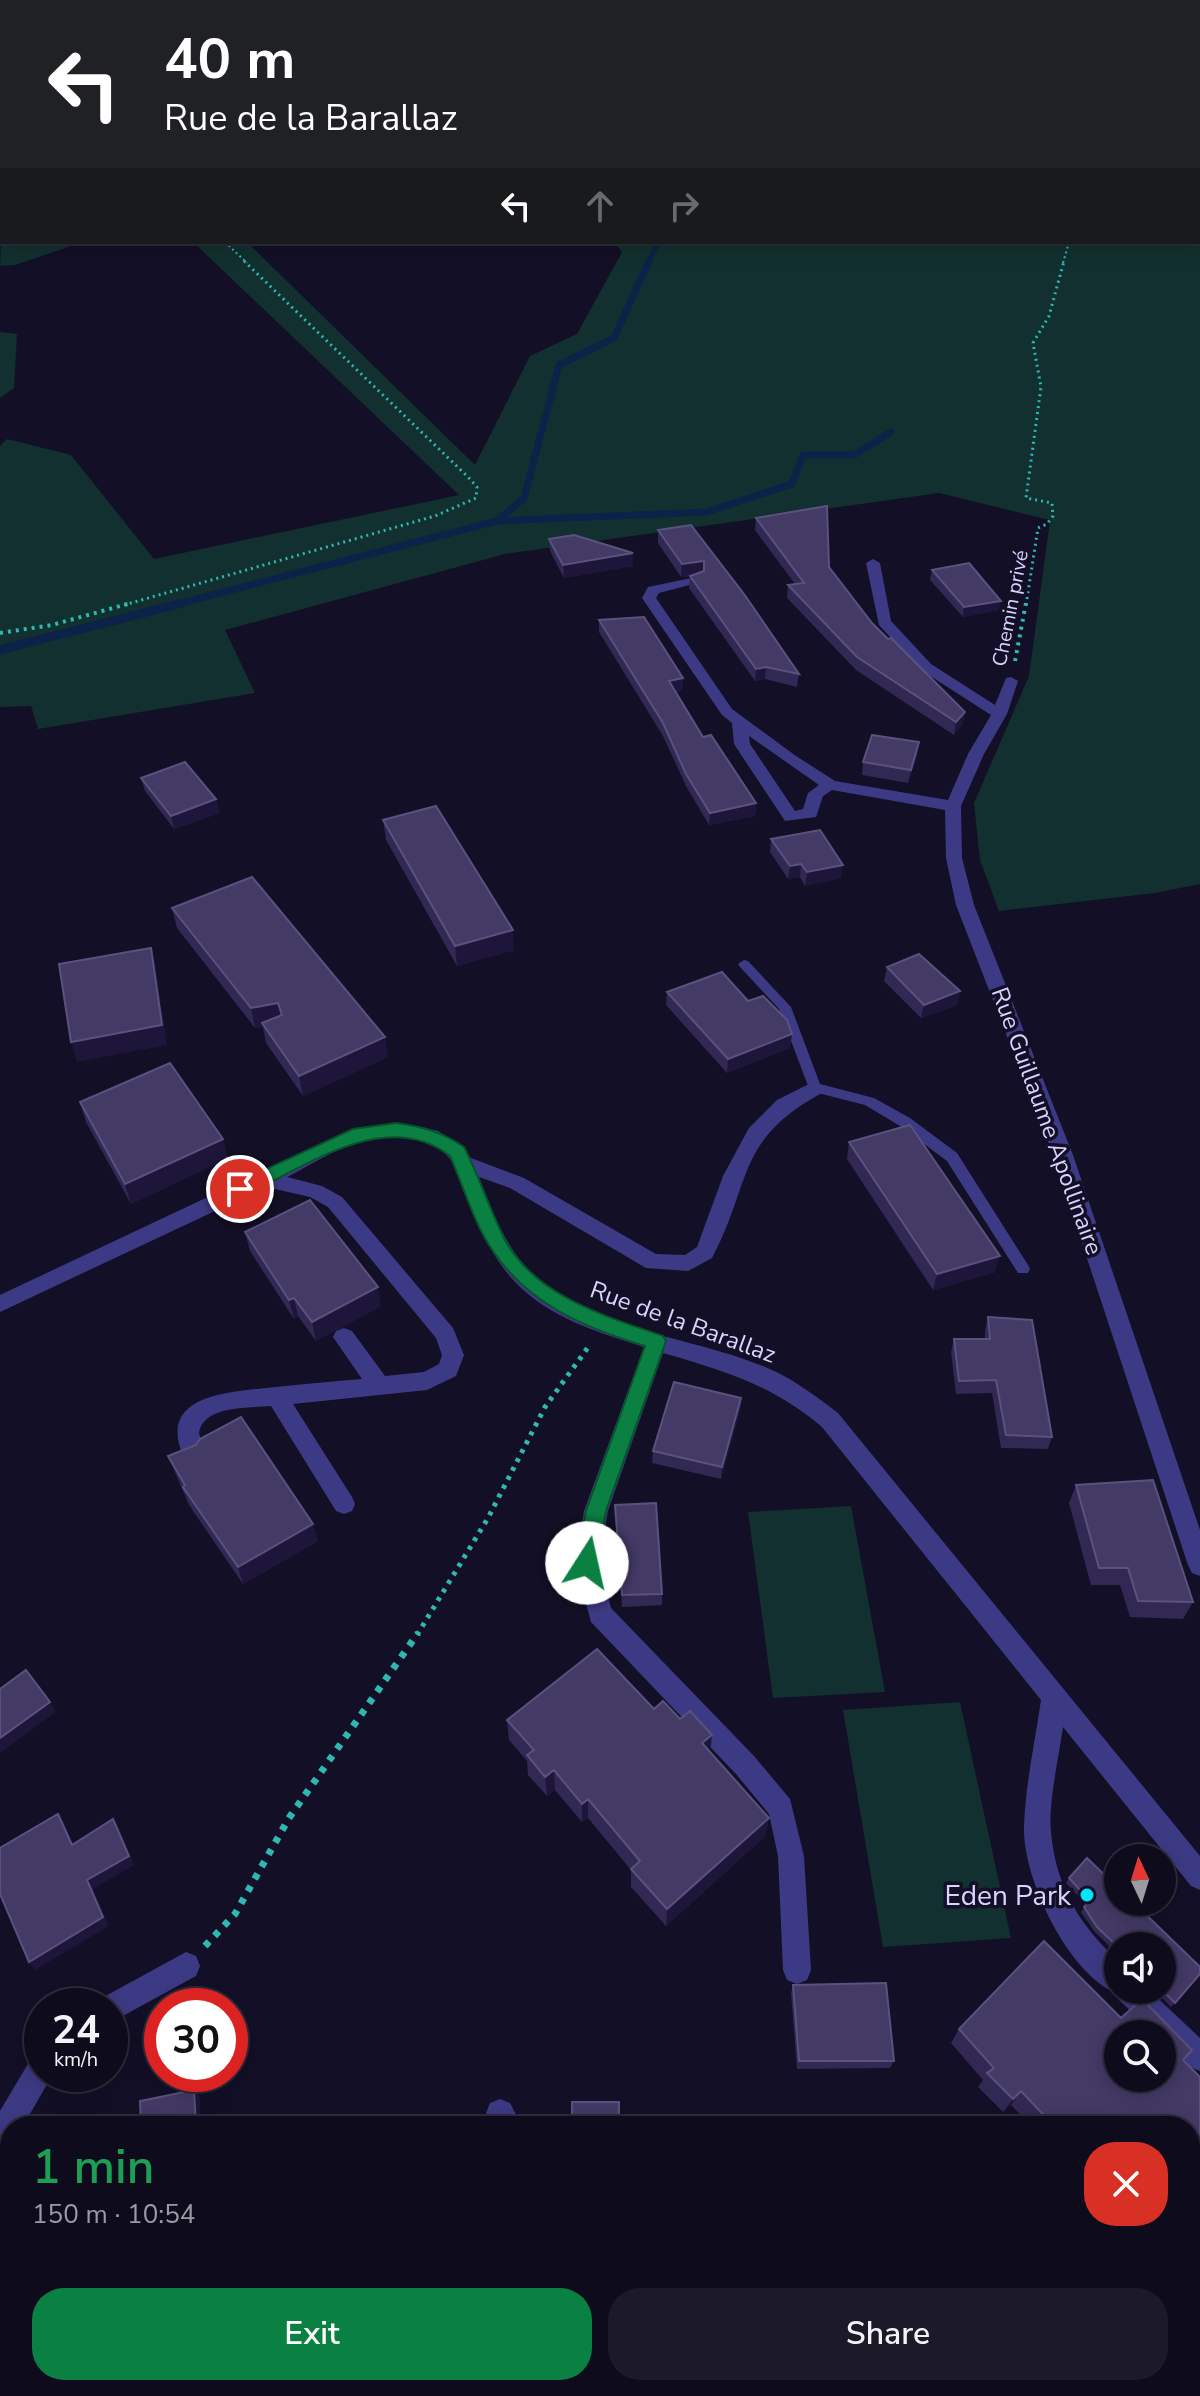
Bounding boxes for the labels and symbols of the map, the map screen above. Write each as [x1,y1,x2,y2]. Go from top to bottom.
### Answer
street label: Chemin privé [986,548,1035,669]
street label: Rue Guillaume Apollinaire [984,983,1110,1259]
pin [206,1155,274,1223]
street label: Rue de la Barallaz [586,1274,780,1370]
position arrow [545,1521,629,1605]
north arrow [1104,1844,1176,1916]
place label: Eden Park [945,1877,1072,1915]
marker: Eden Park [1078,1886,1096,1904]
speed limit sign: 30 [144,1988,248,2092]

